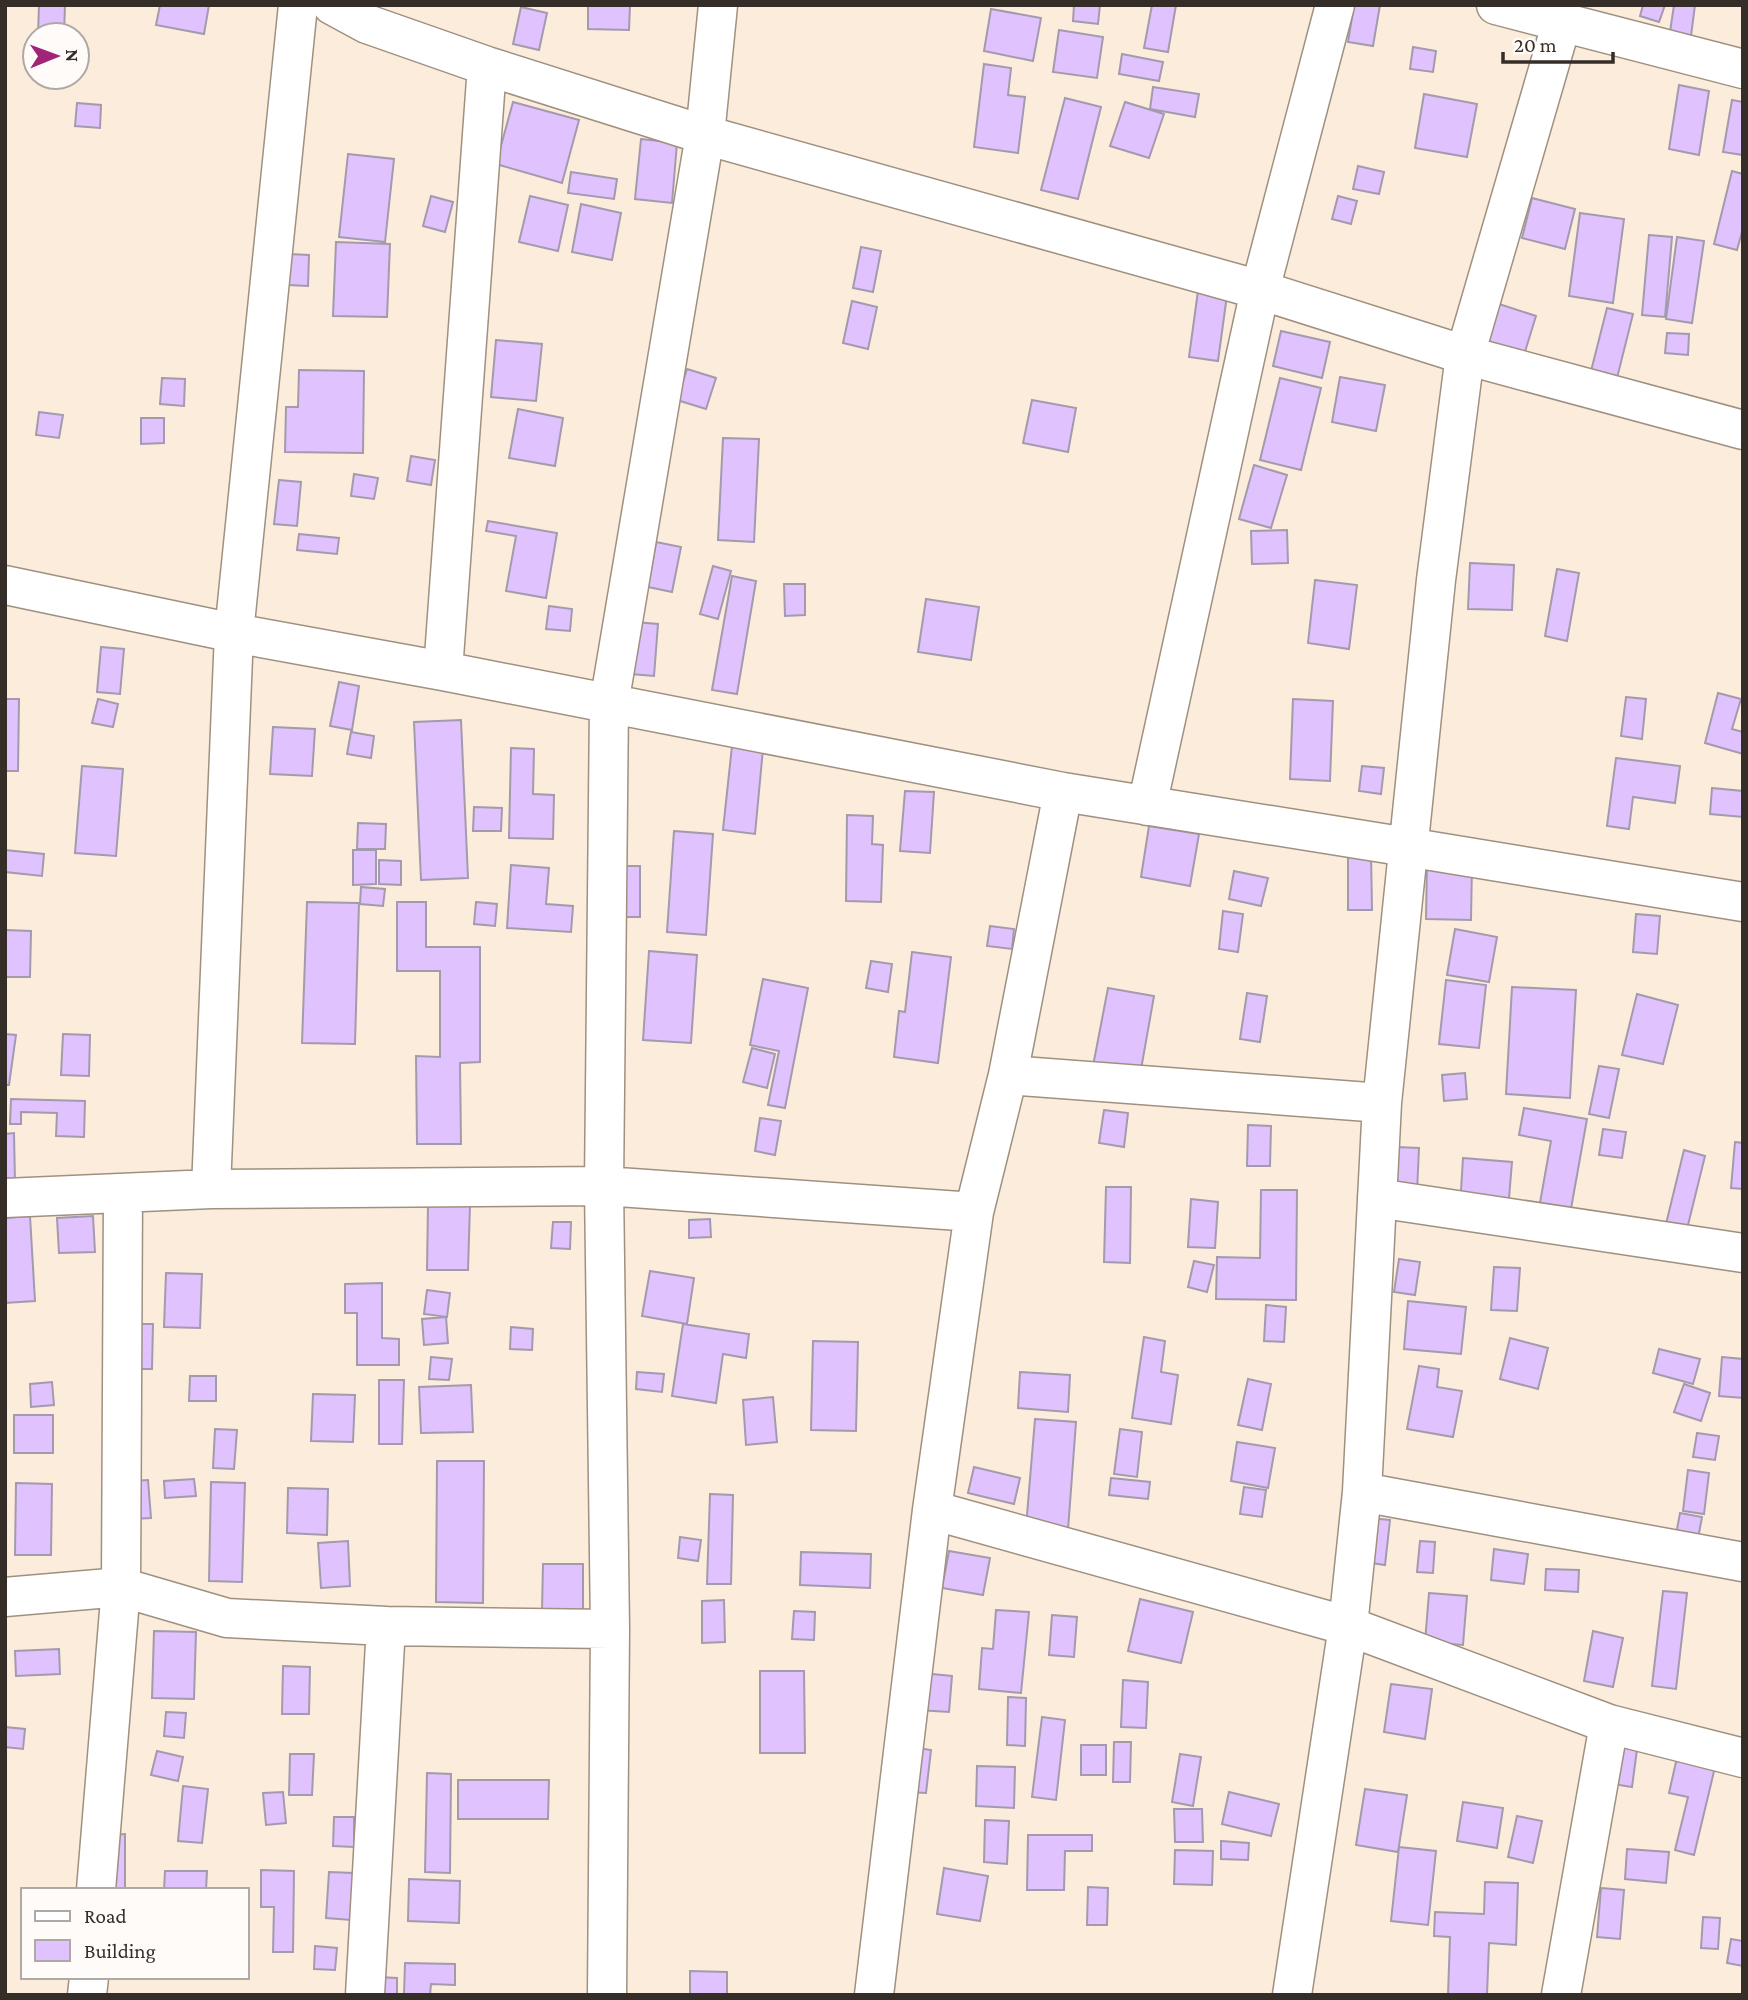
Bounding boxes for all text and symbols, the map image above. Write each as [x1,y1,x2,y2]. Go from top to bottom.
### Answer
north arrow [21,21,91,91]
scale bar [1503,21,1613,65]
text: 20 m [1514,33,1557,57]
text: N [62,49,83,62]
legend [21,1888,248,1979]
text: Road [84,1904,127,1928]
text: Building [84,1939,156,1963]

